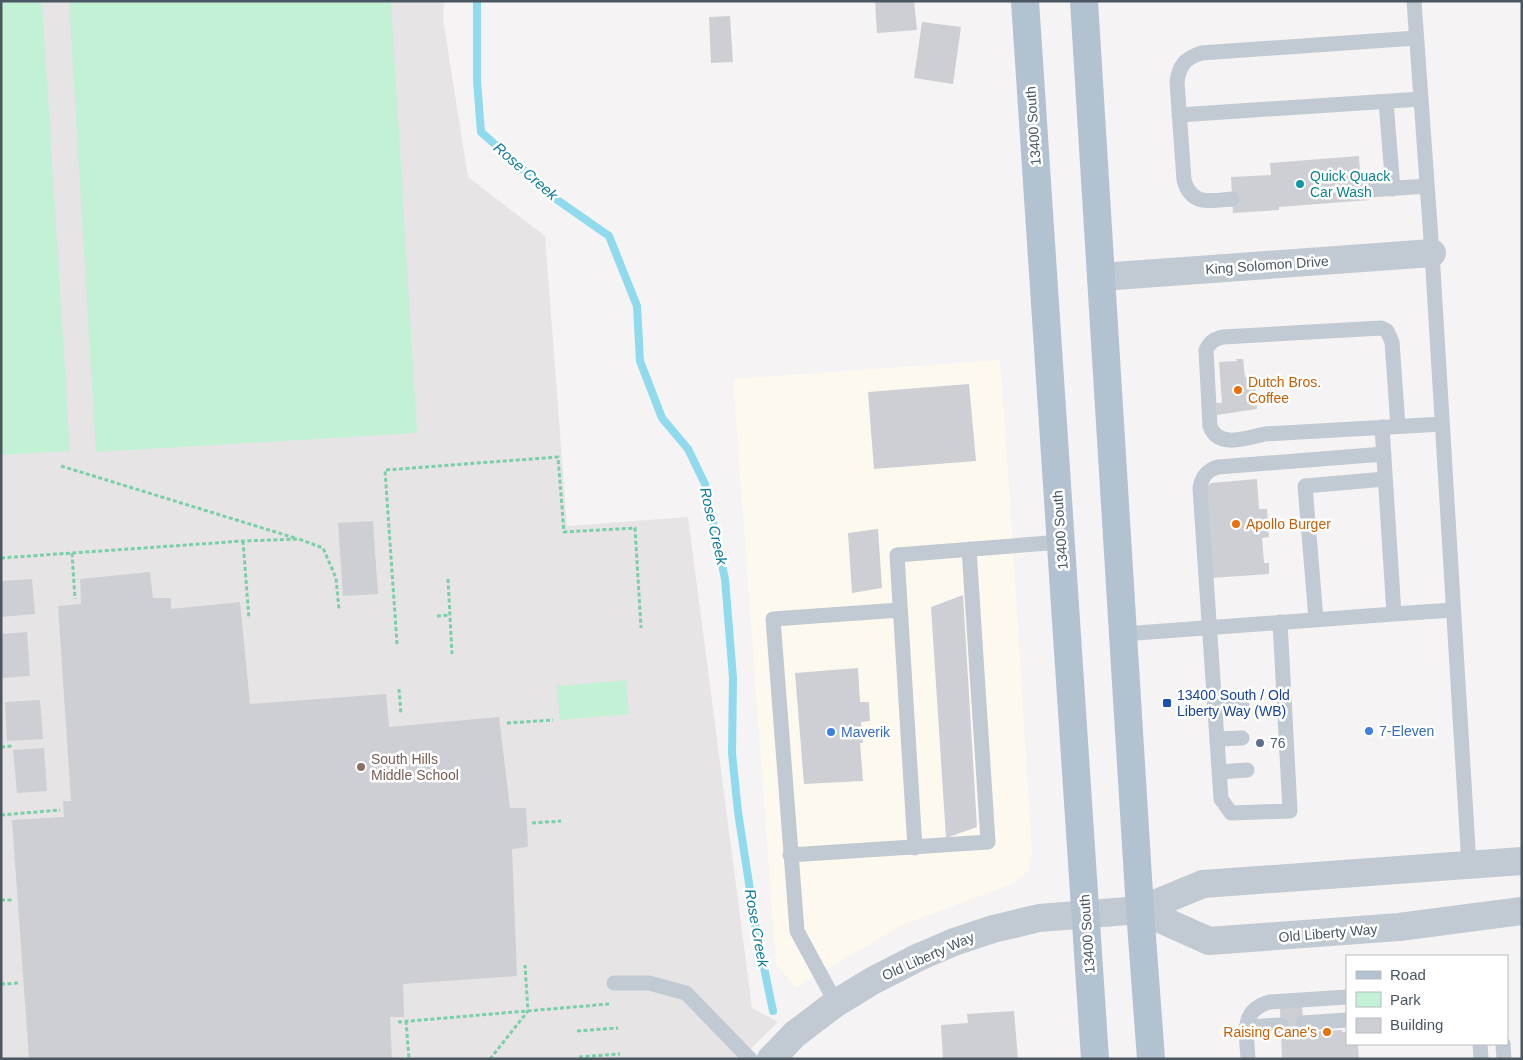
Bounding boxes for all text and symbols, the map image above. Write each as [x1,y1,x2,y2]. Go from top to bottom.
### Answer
street label: 13400 South [1022,86,1044,166]
water label: Rose Creek [491,139,563,204]
place label: Quick Quack Car Wash [1310,168,1391,200]
marker: Quick Quack Car Wash [1294,178,1306,190]
street label: King Solomon Drive [1205,253,1329,277]
place label: Dutch Bros. Coffee [1248,374,1321,406]
marker: Dutch Bros. Coffee [1232,384,1244,396]
water label: Rose Creek [697,486,732,568]
street label: 13400 South [1049,490,1071,570]
place label: Apollo Burger [1246,516,1331,532]
marker: Apollo Burger [1230,518,1242,530]
place label: 13400 South / Old Liberty Way (WB) [1177,687,1290,719]
marker: 13400 South / Old Liberty Way (WB) [1161,697,1173,709]
place label: 7-Eleven [1379,723,1434,739]
place label: Maverik [841,724,891,740]
marker: 7-Eleven [1363,725,1375,737]
marker: Maverik [825,726,837,738]
place label: 76 [1270,735,1286,751]
marker: 76 [1254,737,1266,749]
place label: South Hills Middle School [371,751,459,783]
marker: South Hills Middle School [355,761,367,773]
water label: Rose Creek [742,888,773,970]
street label: 13400 South [1076,894,1098,974]
street label: Old Liberty Way [1278,921,1378,945]
street label: Old Liberty Way [879,929,977,983]
legend [1346,955,1508,1045]
text: Road [1390,966,1426,983]
text: Park [1390,991,1421,1008]
text: Building [1390,1016,1443,1033]
place label: Raising Cane's [1223,1024,1317,1040]
marker: Raising Cane's [1321,1026,1333,1038]

